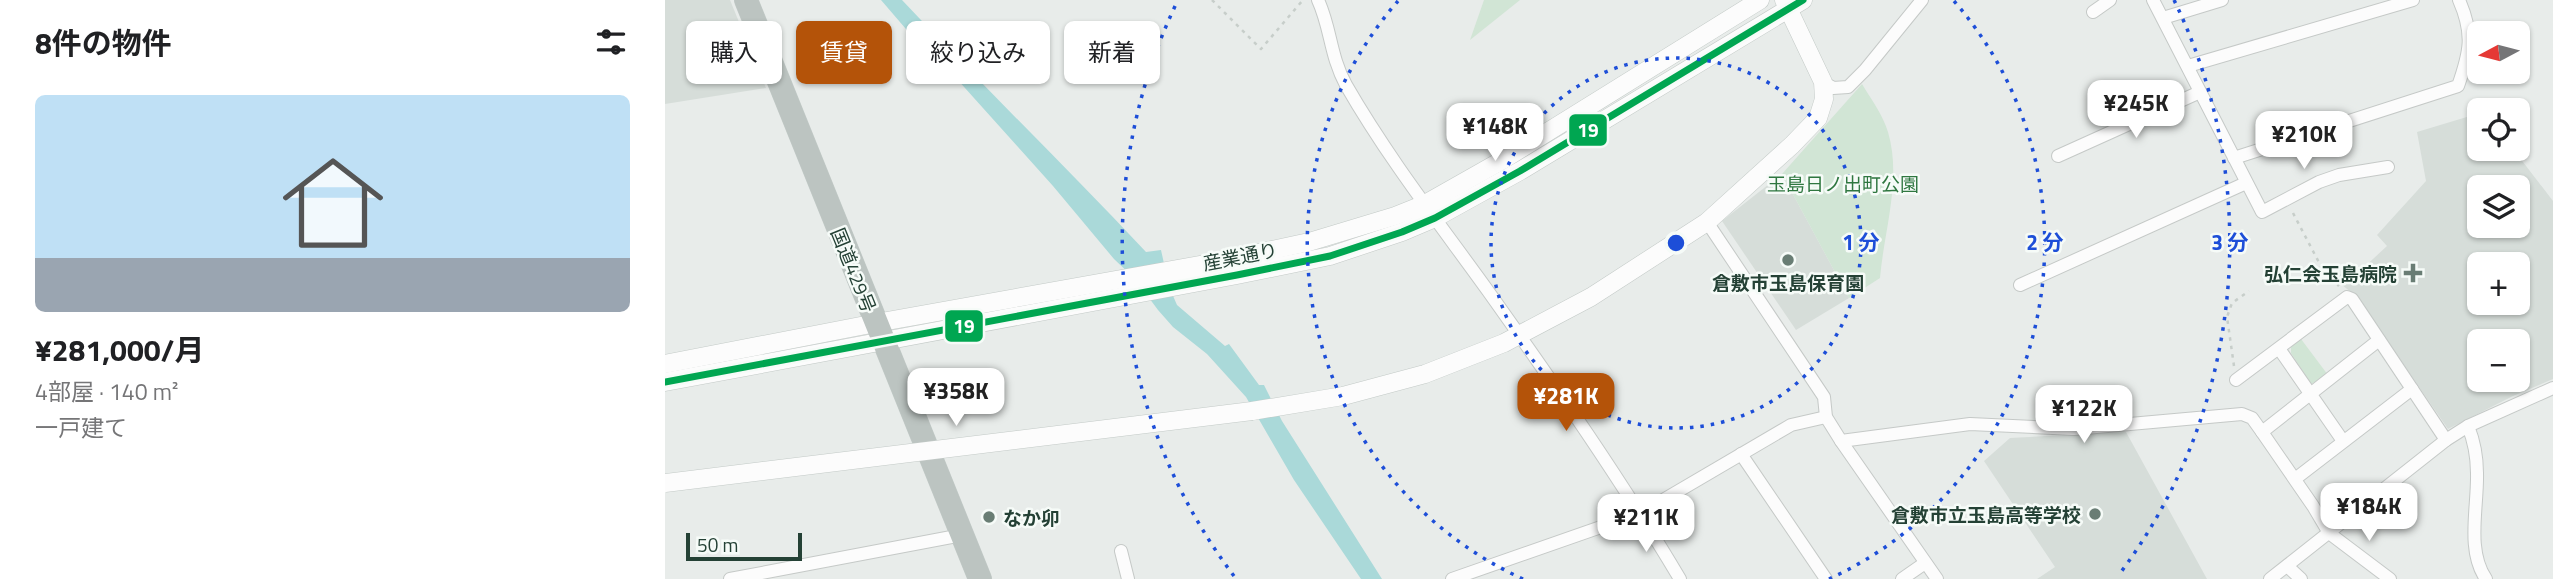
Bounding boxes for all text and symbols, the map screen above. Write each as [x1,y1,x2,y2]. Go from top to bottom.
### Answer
text: 8件の物件 [35,20,172,66]
chip: 購入 [686,21,782,84]
chip: 賃貸 [796,21,892,84]
chip: 絞り込み [906,21,1050,84]
chip: 新着 [1064,21,1160,84]
north arrow [2467,21,2531,84]
map controls [2467,21,2530,392]
icon: filters [592,23,630,61]
pin: ¥245K [2087,80,2185,140]
text: ¥245K [2103,85,2169,120]
button: locate [2467,98,2530,161]
pin: ¥148K [1446,104,1544,163]
text: ¥148K [1462,108,1528,143]
pin: ¥210K [2255,111,2353,171]
line badge: 19 [1568,113,1608,147]
text: 19 [1577,115,1599,144]
text: ¥210K [2271,116,2337,151]
icon: home [270,140,396,266]
park label: 玉島日ノ出町公園 [1767,169,1919,198]
button: layers [2467,175,2530,238]
street label: 国道429号 [824,223,884,317]
text: 1 分 [1842,226,1880,258]
text: 2 分 [2026,226,2064,258]
text: 3 分 [2211,226,2249,258]
centre of rings [1664,231,1688,255]
street label: 産業通り [1200,235,1280,277]
marker: 倉敷市玉島保育園 [1780,252,1796,268]
button: + [2467,252,2530,315]
place label: 弘仁会玉島病院 [2264,259,2397,288]
marker: 弘仁会玉島病院 [2403,263,2423,283]
place label: 倉敷市玉島保育園 [1712,268,1864,297]
line badge: 19 [944,309,984,343]
text: 19 [953,311,975,340]
text: ¥281,000/月 [35,327,204,373]
button: − [2467,329,2530,392]
pin: ¥358K [907,368,1005,428]
text: ¥358K [923,373,989,408]
text: 4部屋 · 140 m² [35,374,178,409]
pin: ¥281K [1517,374,1615,433]
text: ¥281K [1533,378,1599,413]
pin: ¥122K [2035,386,2133,445]
text: ¥122K [2051,390,2117,425]
text: 一戸建て [35,410,127,445]
pin: ¥184K [2320,484,2418,543]
text: ¥184K [2336,488,2402,523]
pin: ¥211K [1597,494,1695,554]
text: ¥211K [1613,499,1679,534]
place label: 倉敷市立玉島高等学校 [1891,500,2081,529]
place label: なか卯 [1003,503,1060,532]
marker: 倉敷市立玉島高等学校 [2087,506,2103,522]
marker: なか卯 [981,509,997,525]
scale bar [686,530,801,562]
text: 50 m [697,530,738,559]

